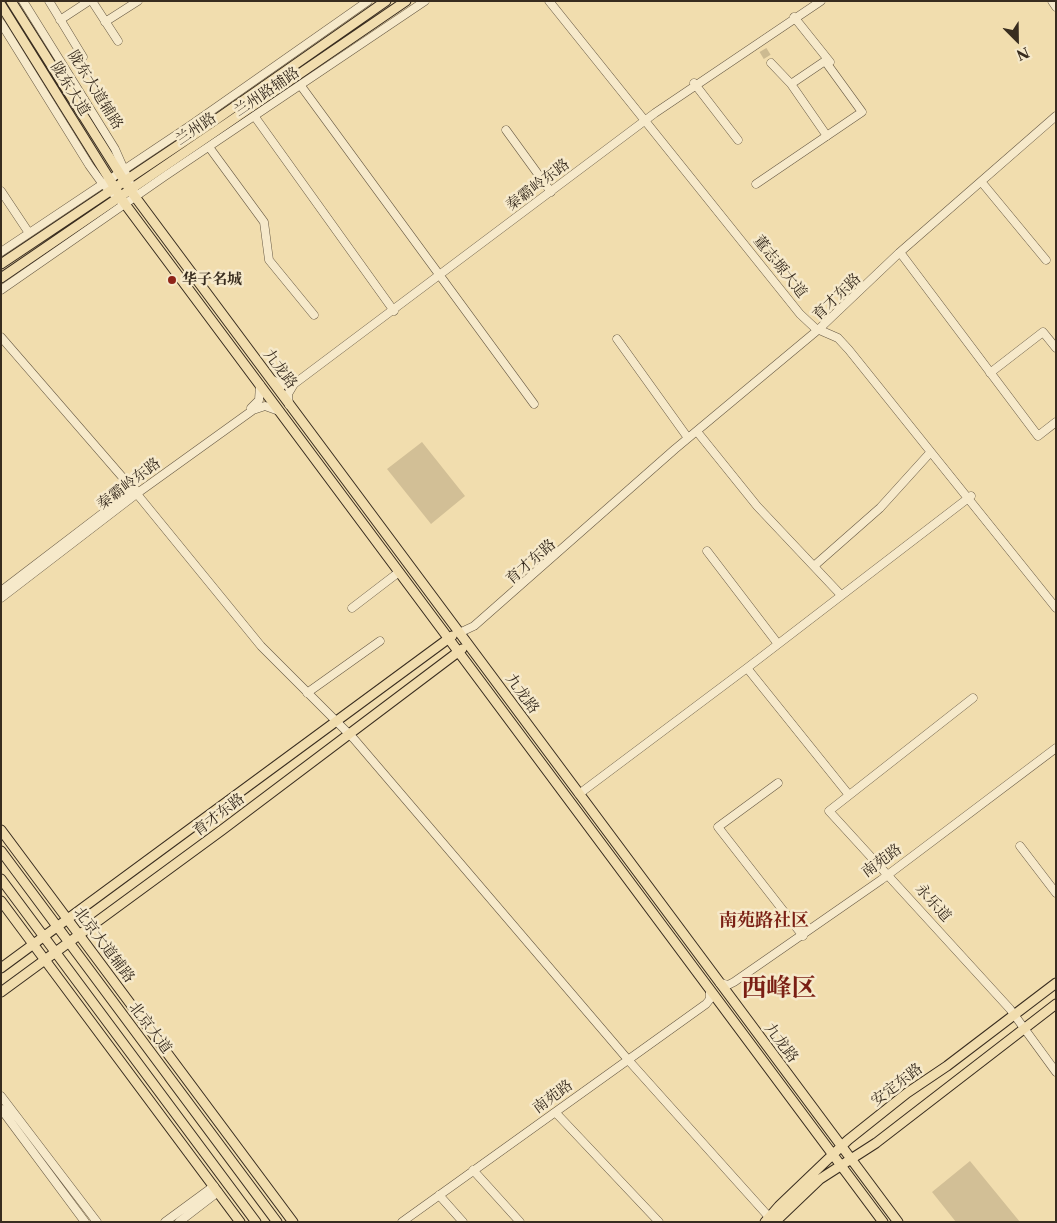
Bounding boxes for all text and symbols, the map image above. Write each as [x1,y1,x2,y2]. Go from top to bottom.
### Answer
north arrow [992,15,1042,65]
text: N [1014,43,1032,64]
street label: 陇东大道辅路 [64,47,126,133]
street label: 陇东大道 [46,59,94,119]
street label: 兰州路辅路 [231,64,303,120]
street label: 兰州路 [172,109,220,149]
street label: 秦霸岭东路 [503,155,573,215]
street label: 董志塬大道 [749,232,811,302]
street label: 育才东路 [809,270,865,324]
place label: 华子名城 [182,271,242,289]
marker: 华子名城 [166,274,178,286]
street label: 九龙路 [259,346,301,392]
street label: 秦霸岭东路 [94,454,164,514]
street label: 育才东路 [502,536,560,588]
street label: 九龙路 [501,671,543,717]
street label: 育才东路 [190,790,248,840]
street label: 南苑路 [859,840,905,882]
street label: 永乐道 [911,880,955,926]
street label: 北京大道辅路 [70,904,138,986]
district label: 南苑路社区 [719,910,809,932]
district label: 西峰区 [742,974,816,1004]
street label: 北京大道 [125,999,175,1057]
street label: 九龙路 [760,1020,802,1066]
street label: 安定东路 [868,1060,926,1110]
street label: 南苑路 [530,1076,576,1118]

